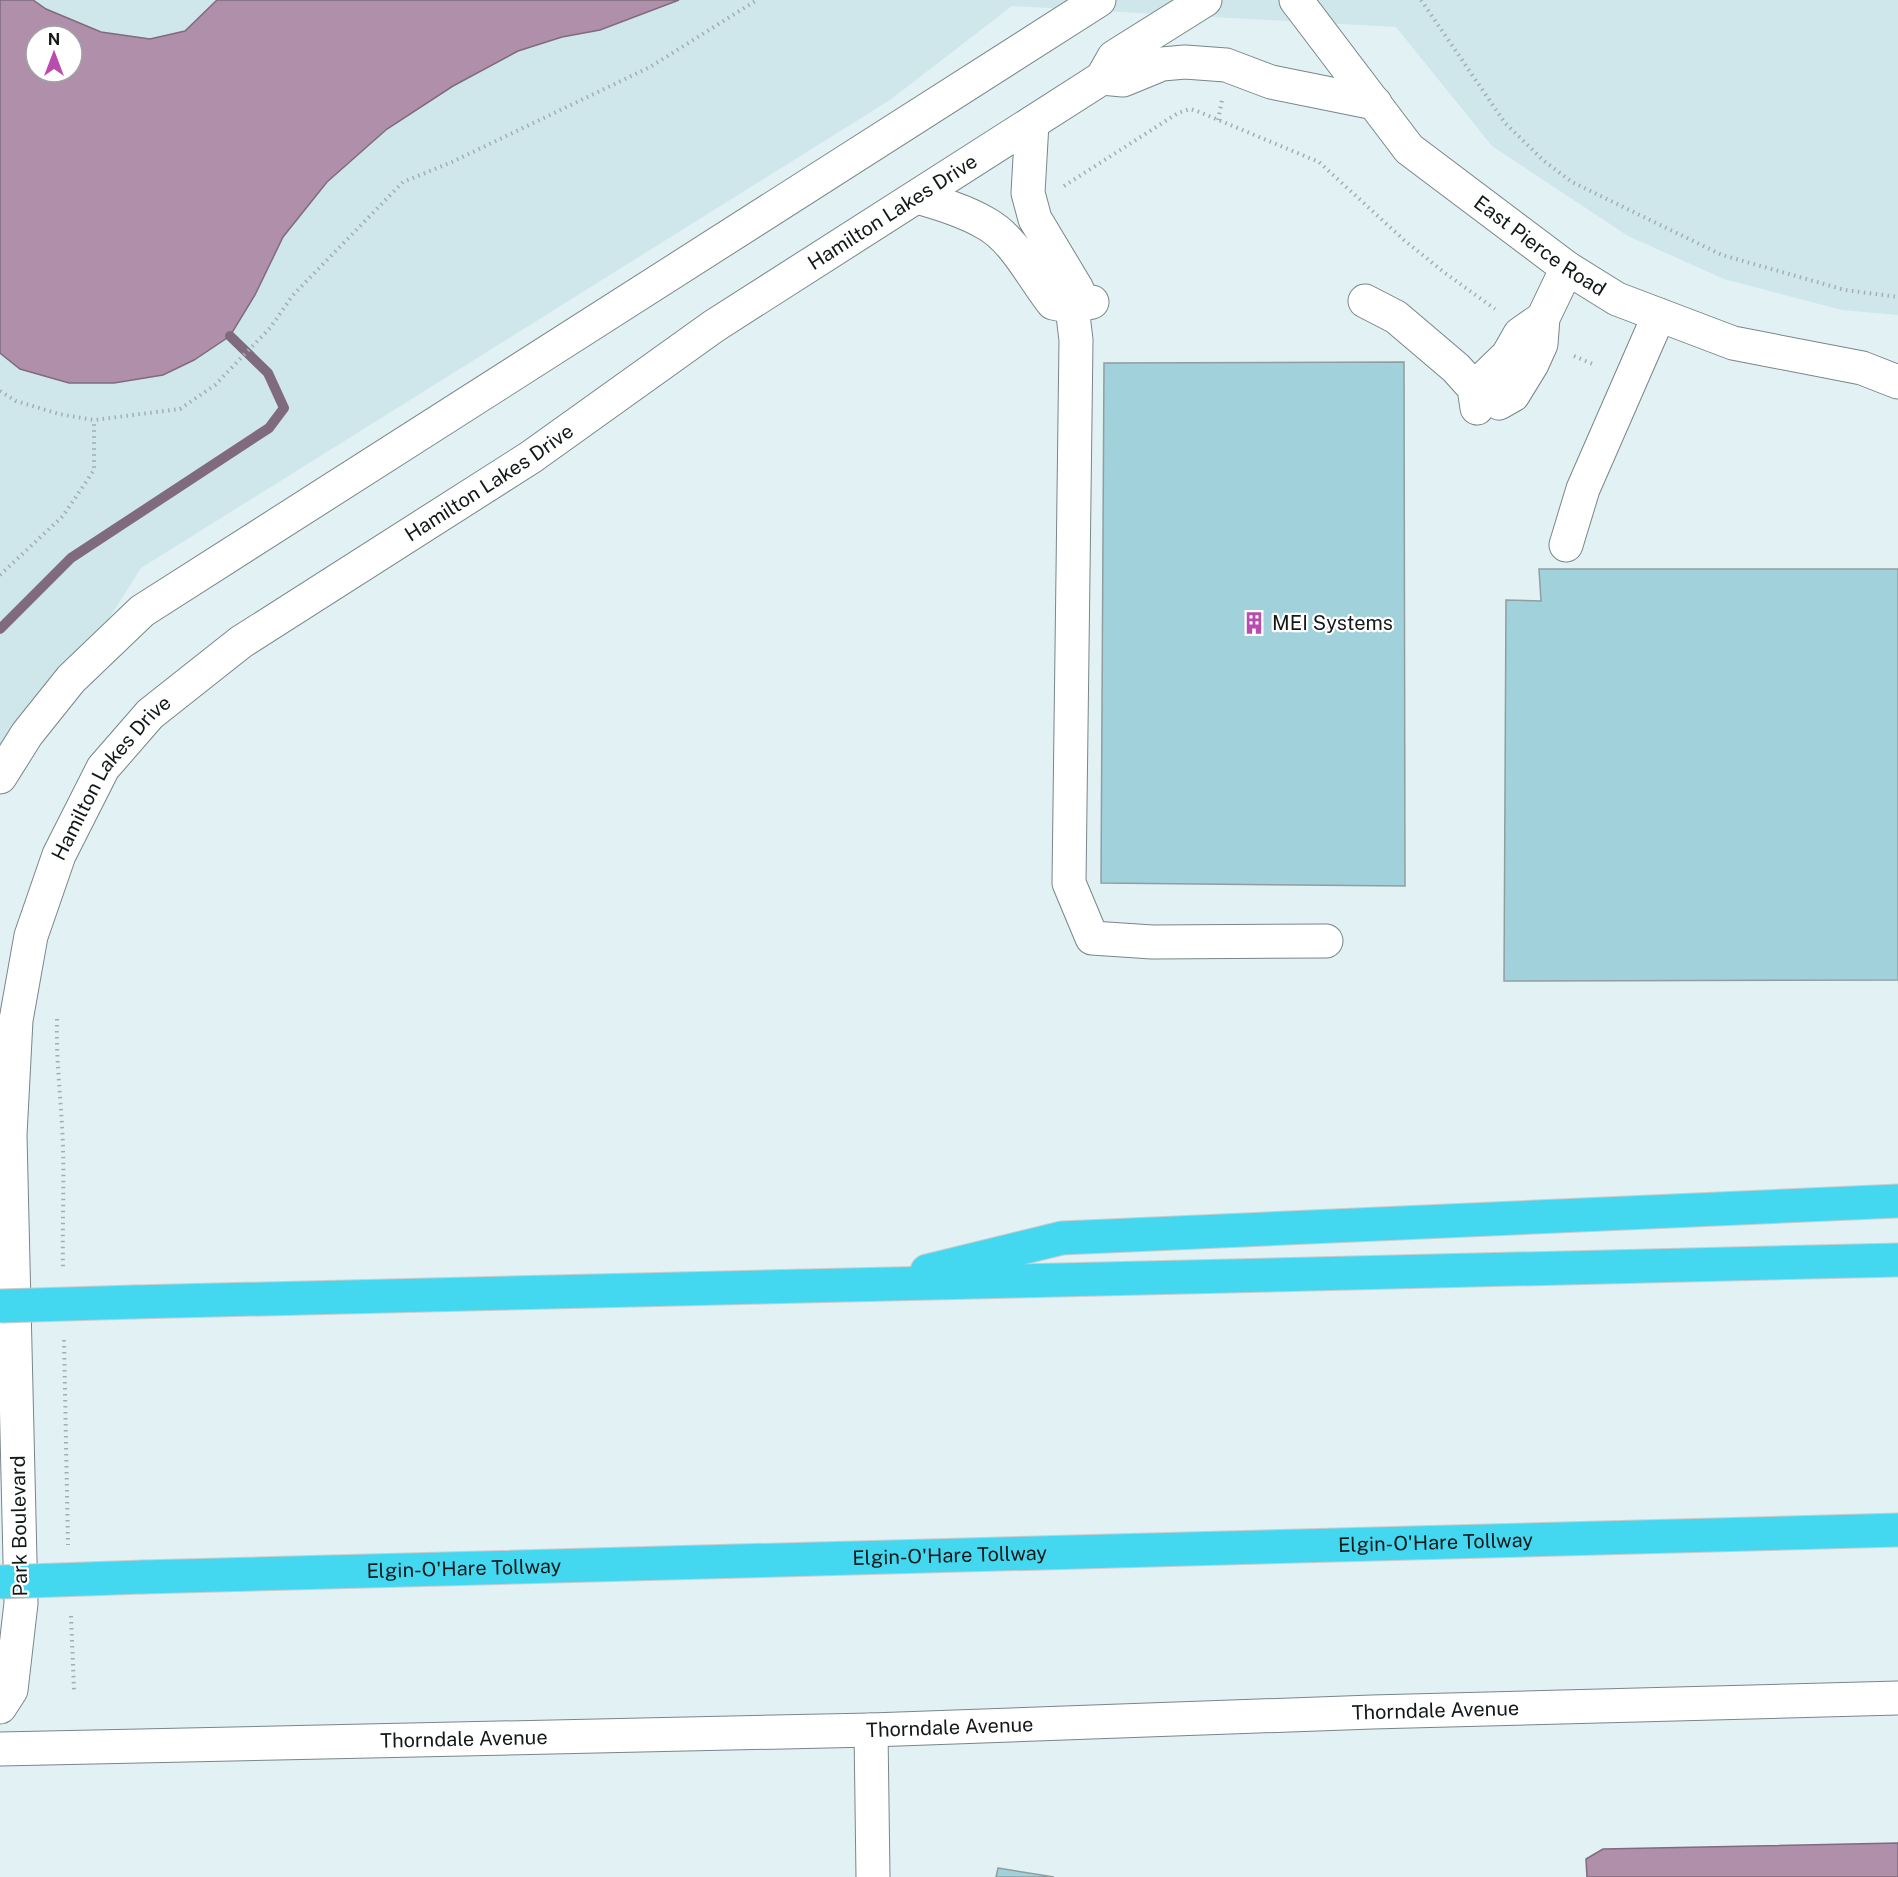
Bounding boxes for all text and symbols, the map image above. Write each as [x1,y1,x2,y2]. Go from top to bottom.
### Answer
north arrow [24,24,84,84]
text: N [48,30,60,49]
street label: Hamilton Lakes Drive [803,149,982,275]
street label: East Pierce Road [1469,190,1610,301]
street label: Hamilton Lakes Drive [400,419,578,546]
building icon: MEI Systems [1241,610,1267,636]
place label: MEI Systems [1272,611,1393,635]
street label: Hamilton Lakes Drive [46,690,175,864]
street label: Park Boulevard [6,1455,32,1597]
street label: Elgin-O'Hare Tollway [1338,1528,1534,1557]
street label: Elgin-O'Hare Tollway [852,1541,1048,1570]
street label: Elgin-O'Hare Tollway [366,1554,562,1583]
street label: Thorndale Avenue [1351,1696,1519,1725]
street label: Thorndale Avenue [866,1712,1034,1742]
street label: Thorndale Avenue [380,1725,548,1753]

